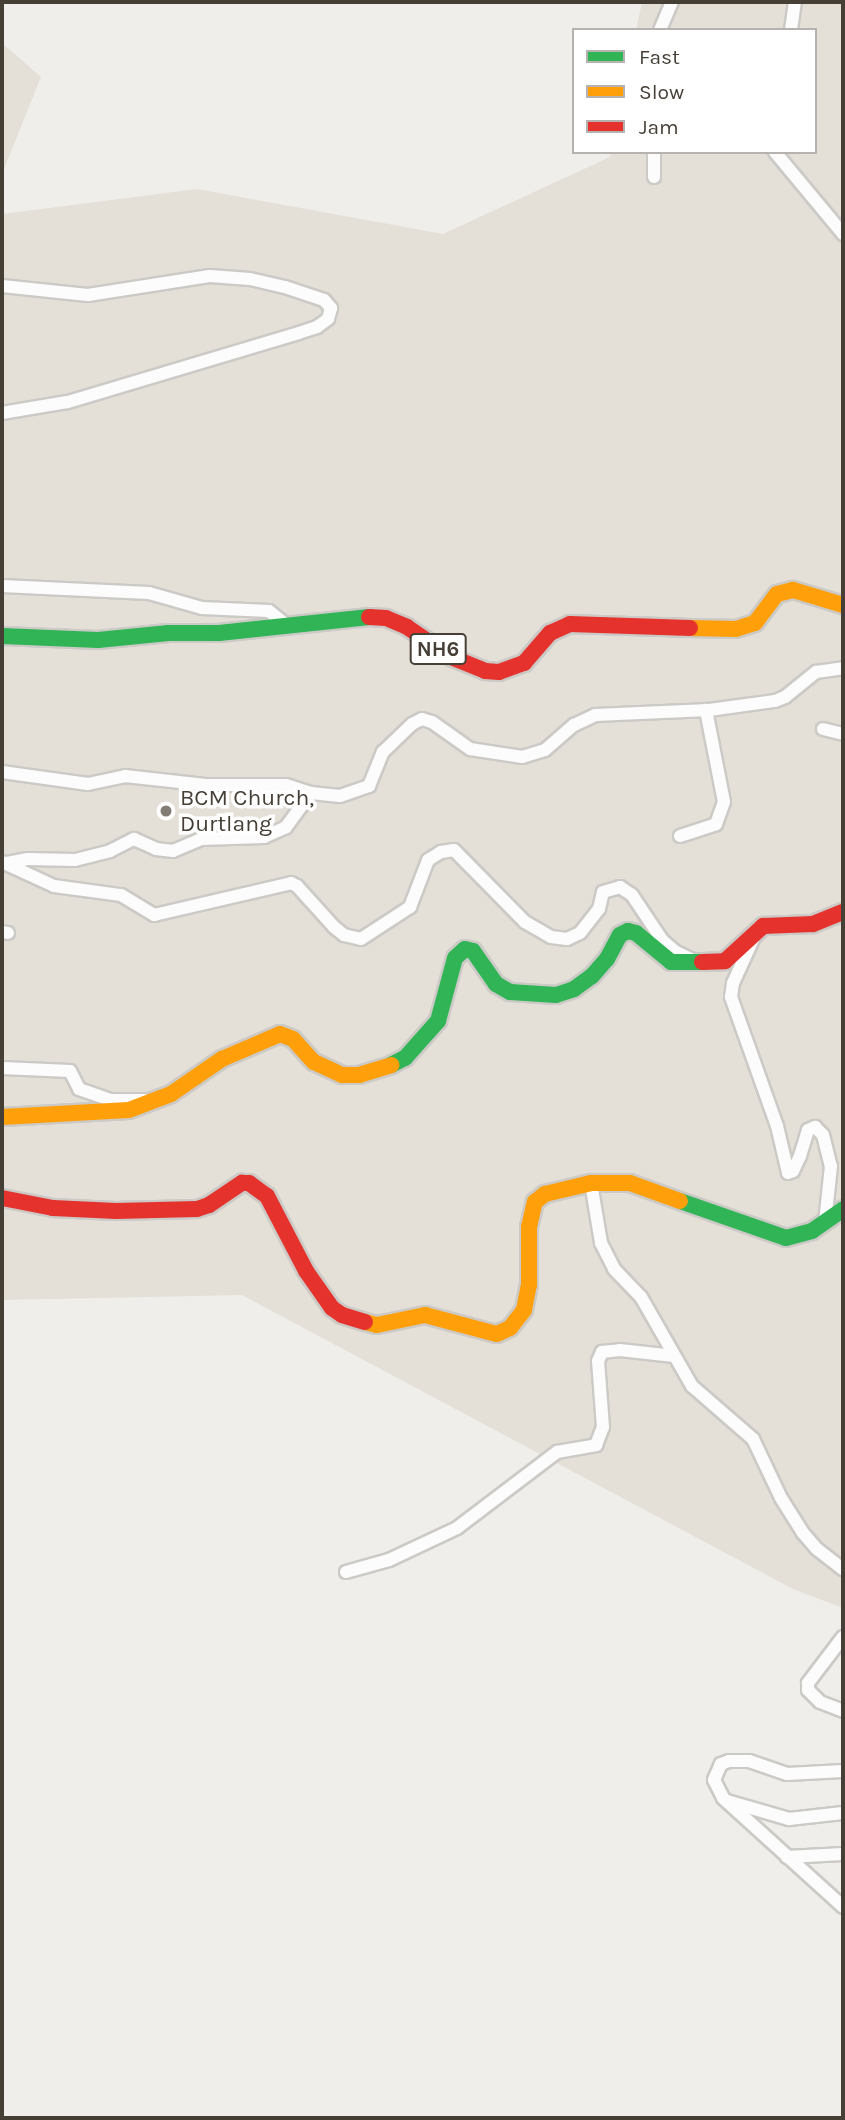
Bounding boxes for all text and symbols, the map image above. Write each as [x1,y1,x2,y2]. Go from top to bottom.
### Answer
legend [572,28,817,154]
text: Fast [639,45,680,69]
text: Slow [639,80,684,104]
text: Jam [639,115,679,139]
road number: NH6 [408,632,468,666]
place label: BCM Church, Durtlang [180,784,314,838]
marker: BCM Church, Durtlang [158,803,174,819]

